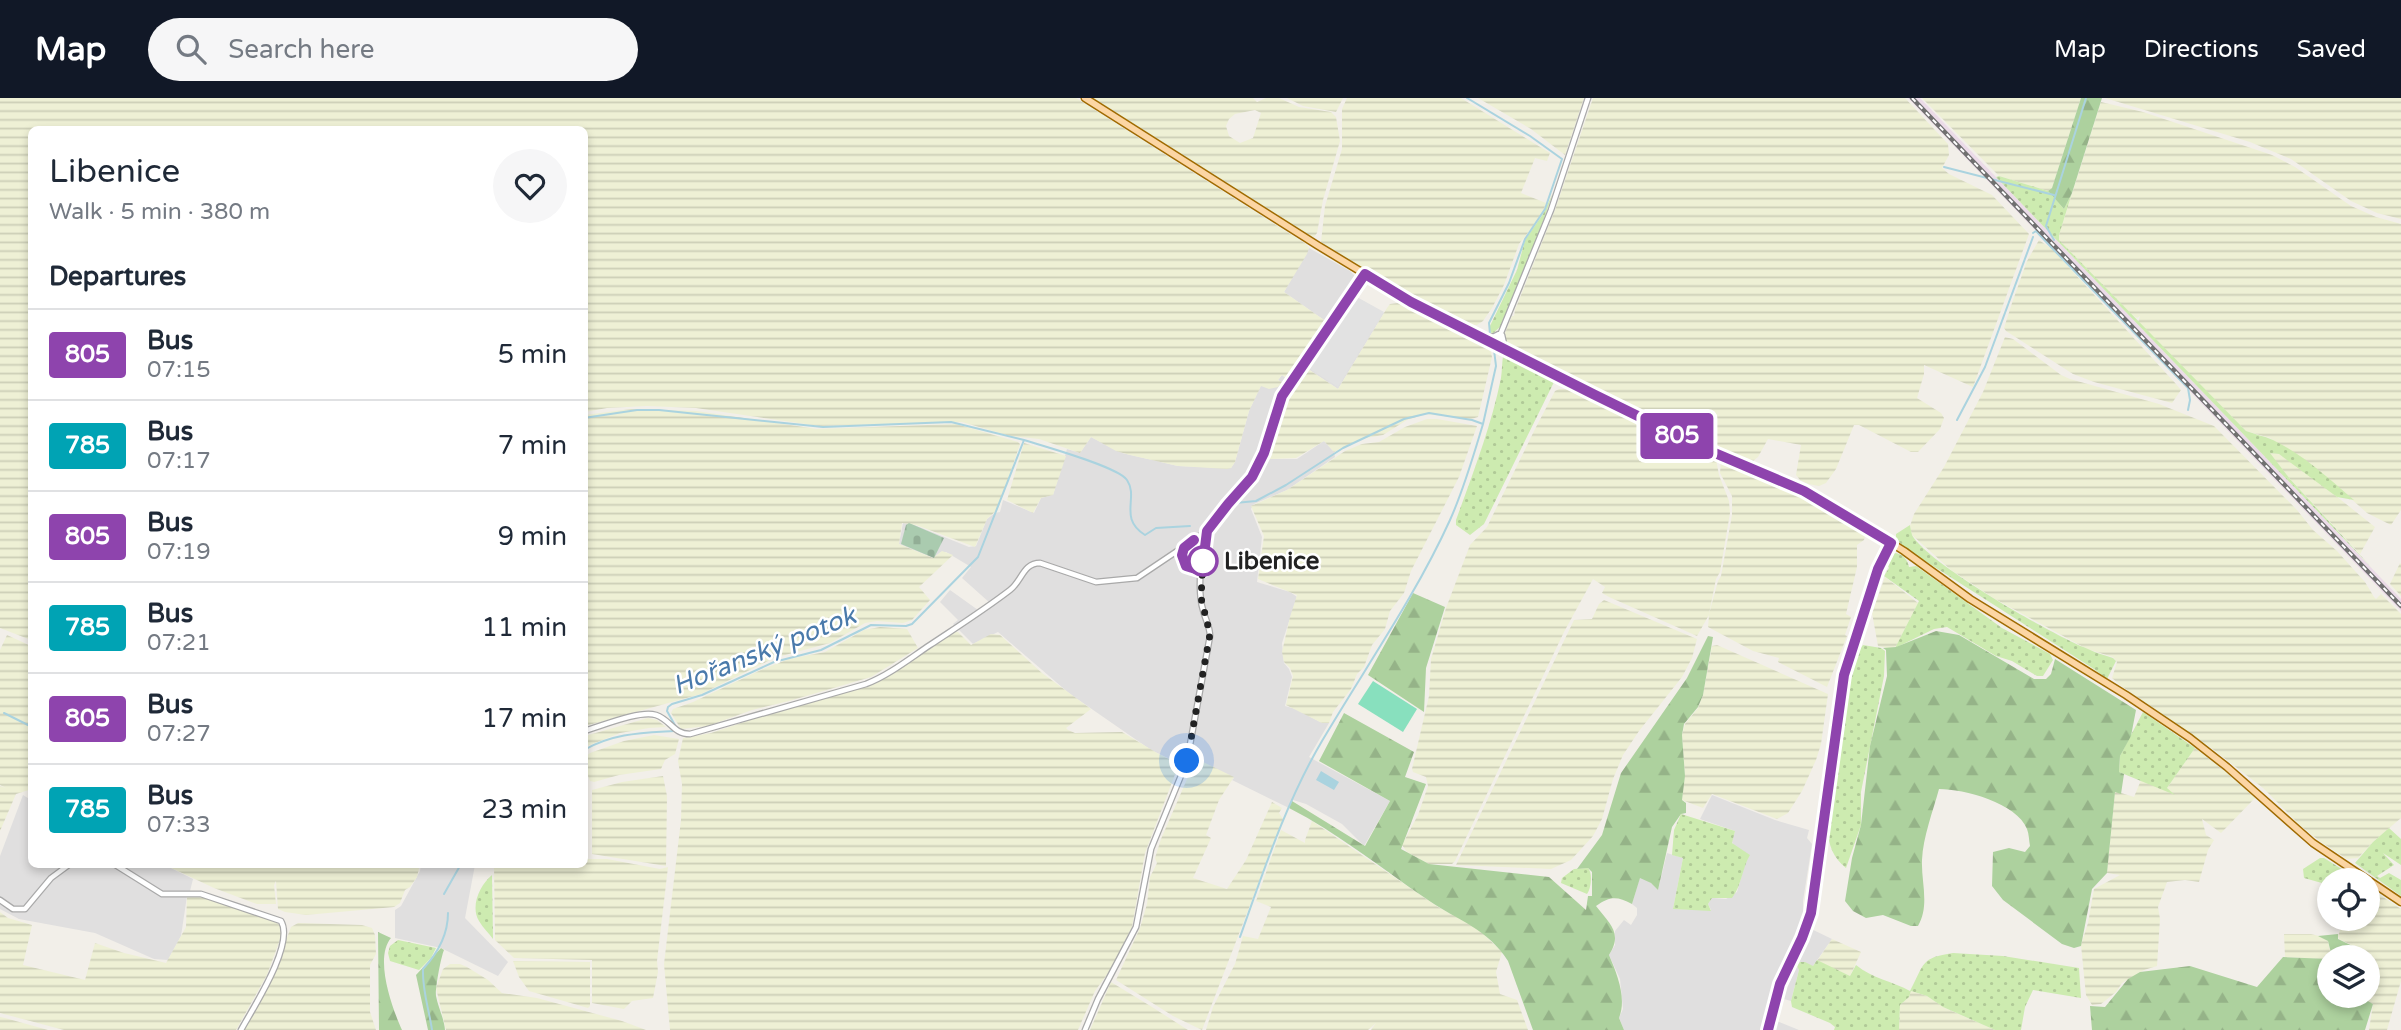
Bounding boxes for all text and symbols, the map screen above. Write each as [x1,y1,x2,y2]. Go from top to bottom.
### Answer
search box [148,18,638,81]
text: Map [35,30,106,69]
icon: search [172,30,210,68]
text: Search here [228,34,374,65]
text: Map [2054,35,2106,64]
text: Directions [2144,35,2259,64]
text: Saved [2297,35,2366,64]
button: heart [493,149,567,223]
text: Libenice [49,152,180,191]
text: Walk · 5 min · 380 m [49,198,270,226]
text: Departures [49,261,186,292]
text: Bus [147,325,193,356]
text: 5 min [498,339,567,370]
text: 805 [65,340,110,369]
text: 07:15 [147,356,211,384]
line badge: 805 [1637,413,1717,459]
text: Bus [147,416,193,447]
text: 805 [1654,421,1700,450]
text: 7 min [498,430,567,461]
text: 785 [65,431,110,460]
text: 07:17 [147,447,211,475]
text: Bus [147,507,193,538]
text: 9 min [498,521,567,552]
text: 805 [65,522,110,551]
text: 07:19 [147,538,211,566]
marker: Libenice [1188,546,1218,576]
place label: Libenice [1224,547,1320,576]
text: Bus [147,598,193,629]
water label: Hořanský potok [668,599,862,701]
text: 11 min [481,612,567,643]
text: 785 [65,613,110,642]
text: 07:21 [147,629,211,657]
text: Bus [147,689,193,720]
text: 17 min [481,703,567,734]
text: 805 [65,704,110,733]
text: 07:27 [147,720,211,748]
your location [1169,743,1204,778]
text: Bus [147,780,193,811]
text: 23 min [481,794,567,825]
text: 785 [65,795,110,824]
text: 07:33 [147,811,211,839]
map controls [2317,868,2380,1008]
button: locate [2317,868,2380,931]
button: layers [2317,945,2380,1008]

